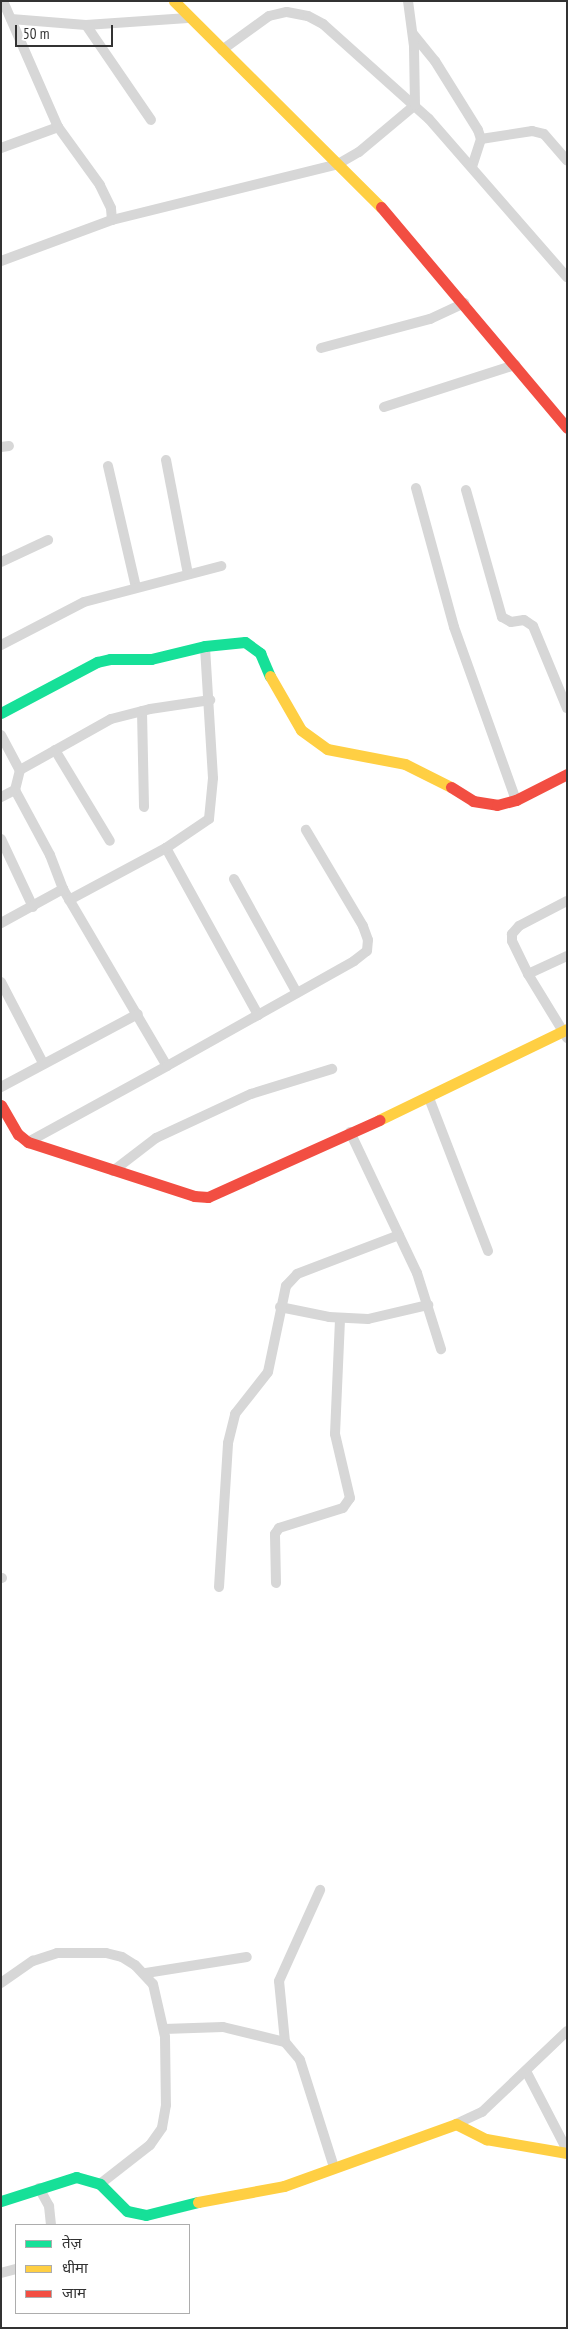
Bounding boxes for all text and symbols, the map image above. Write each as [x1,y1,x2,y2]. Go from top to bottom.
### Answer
scale bar [18,15,115,47]
text: 50 m [23,24,49,43]
legend [15,2224,190,2314]
text: तेज़ [62,2233,82,2252]
text: धीमा [62,2258,88,2277]
text: जाम [62,2283,86,2302]

